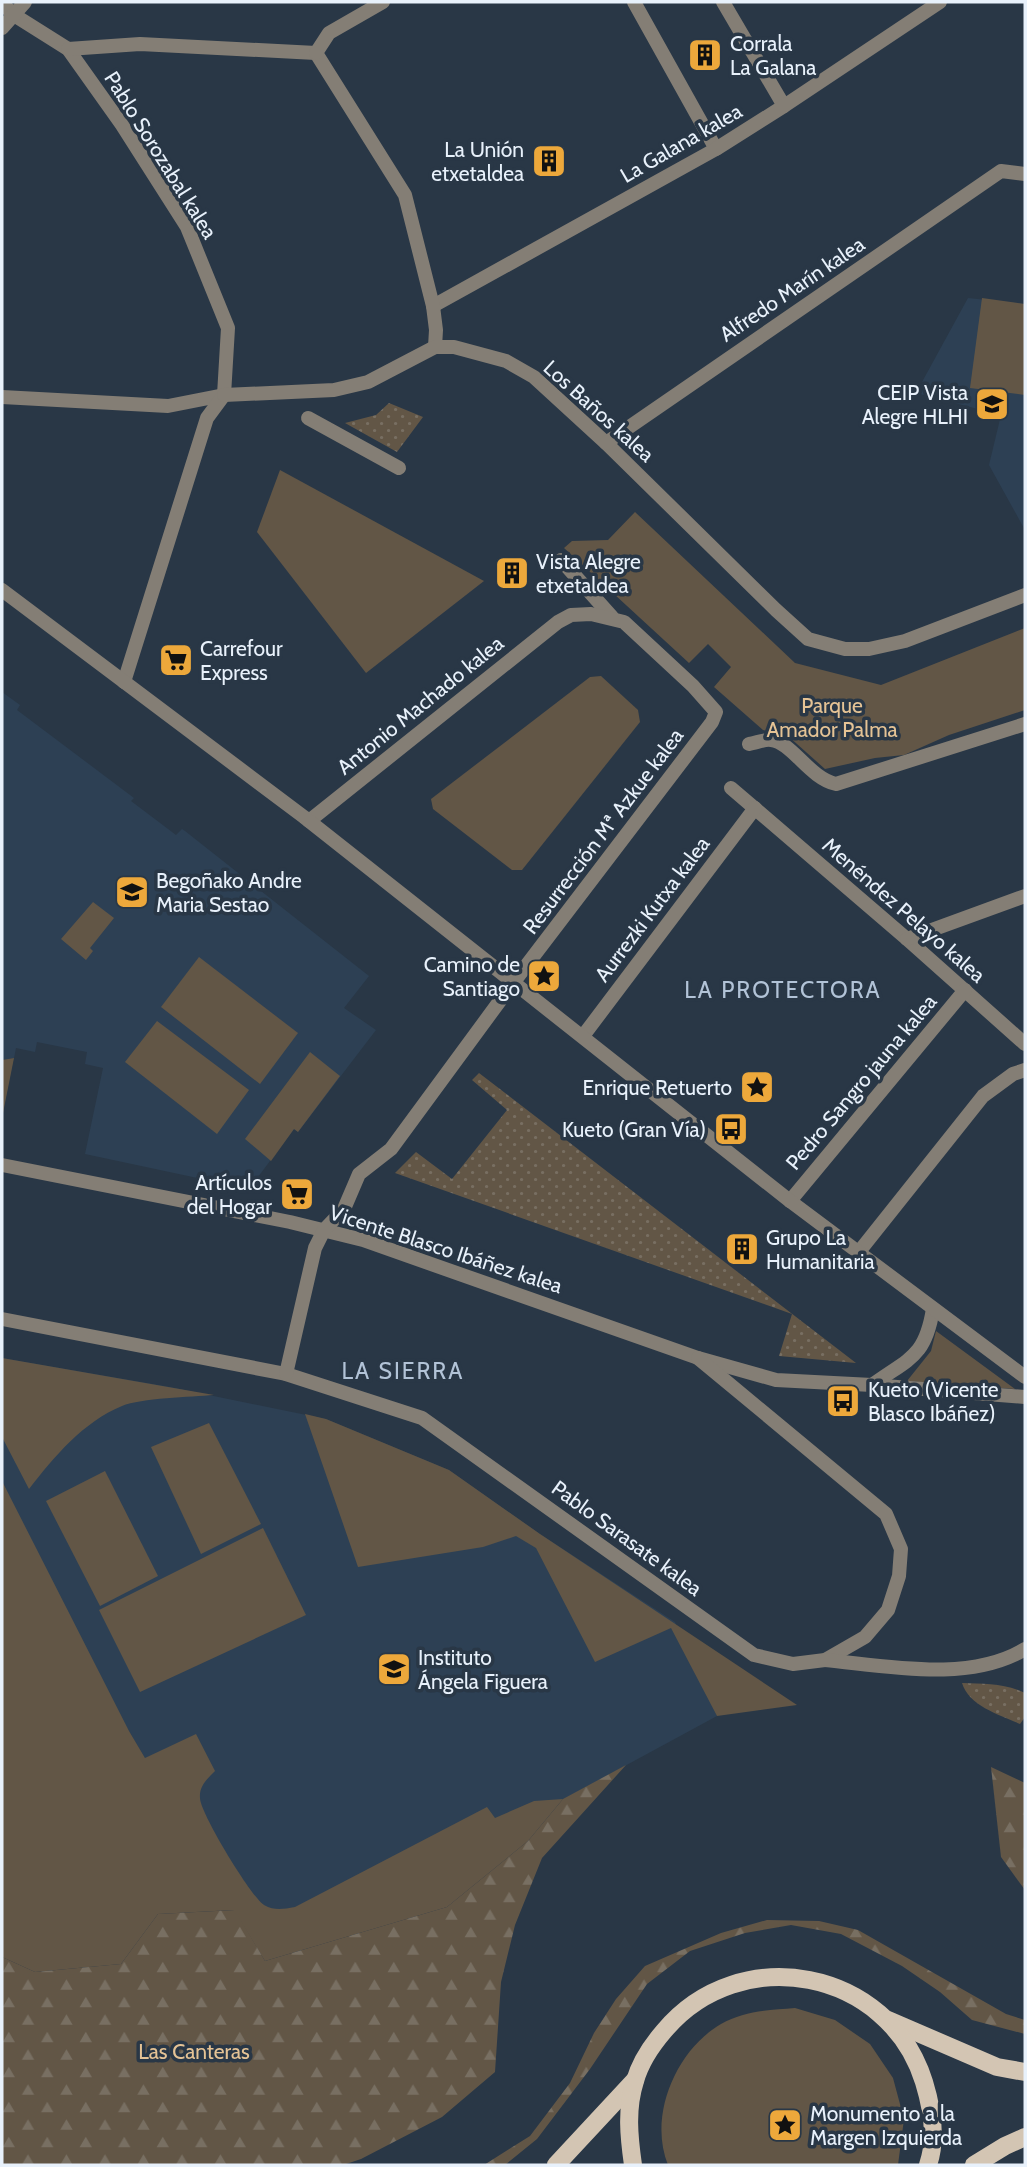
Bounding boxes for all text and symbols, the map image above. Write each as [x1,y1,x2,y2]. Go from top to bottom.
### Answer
place label: Corrala La Galana [730,31,816,80]
building icon: Corrala La Galana [686,36,724,74]
street label: Pablo Sorozabal kalea [99,67,223,243]
street label: La Galana kalea [616,98,746,188]
place label: La Unión etxetaldea [431,137,524,186]
building icon: La Unión etxetaldea [530,142,568,180]
street label: Alfredo Marín kalea [715,231,869,347]
street label: Los Baños kalea [539,355,659,467]
place label: CEIP Vista Alegre HLHI [862,380,968,429]
school or university icon: CEIP Vista Alegre HLHI [973,385,1011,423]
place label: Vista Alegre etxetaldea [536,549,641,598]
building icon: Vista Alegre etxetaldea [493,554,531,592]
street label: Antonio Machado kalea [332,630,508,780]
place label: Carrefour Express [200,636,283,685]
supermarket icon: Carrefour Express [157,641,195,679]
park label: Parque Amador Palma [766,693,898,742]
street label: Resurrección Mª Azkue kalea [518,723,688,939]
street label: Aurrezki Kutxa kalea [589,832,715,986]
street label: Menéndez Pelayo kalea [817,832,991,988]
place label: Begoñako Andre Maria Sestao [156,868,302,917]
school or university icon: Begoñako Andre Maria Sestao [113,873,151,911]
place label: Camino de Santiago [424,952,520,1001]
place icon: Camino de Santiago [525,957,563,995]
district label: LA PROTECTORA [684,976,882,1004]
street label: Pedro Sangro jauna kalea [780,989,942,1175]
place icon: Enrique Retuerto [738,1068,776,1106]
place label: Enrique Retuerto [583,1075,732,1100]
bus stop icon: Kueto (Gran Vía) [712,1110,750,1148]
place label: Kueto (Gran Vía) [562,1117,706,1142]
place label: Artículos del Hogar [187,1170,272,1219]
supermarket icon: Artículos del Hogar [278,1175,316,1213]
street label: Vicente Blasco Ibáñez kalea [326,1200,566,1298]
place label: Grupo La Humanitaria [766,1225,875,1274]
building icon: Grupo La Humanitaria [723,1230,761,1268]
district label: LA SIERRA [342,1357,464,1385]
place label: Kueto (Vicente Blasco Ibáñez) [868,1377,999,1426]
bus stop icon: Kueto (Vicente Blasco Ibáñez) [824,1382,862,1420]
street label: Pablo Sarasate kalea [547,1475,707,1601]
place label: Instituto Ángela Figuera [418,1645,548,1694]
school or university icon: Instituto Ángela Figuera [375,1650,413,1688]
park label: Las Canteras [138,2039,250,2064]
place label: Monumento a la Margen Izquierda [810,2101,962,2150]
place icon: Monumento a la Margen Izquierda [766,2106,804,2144]

